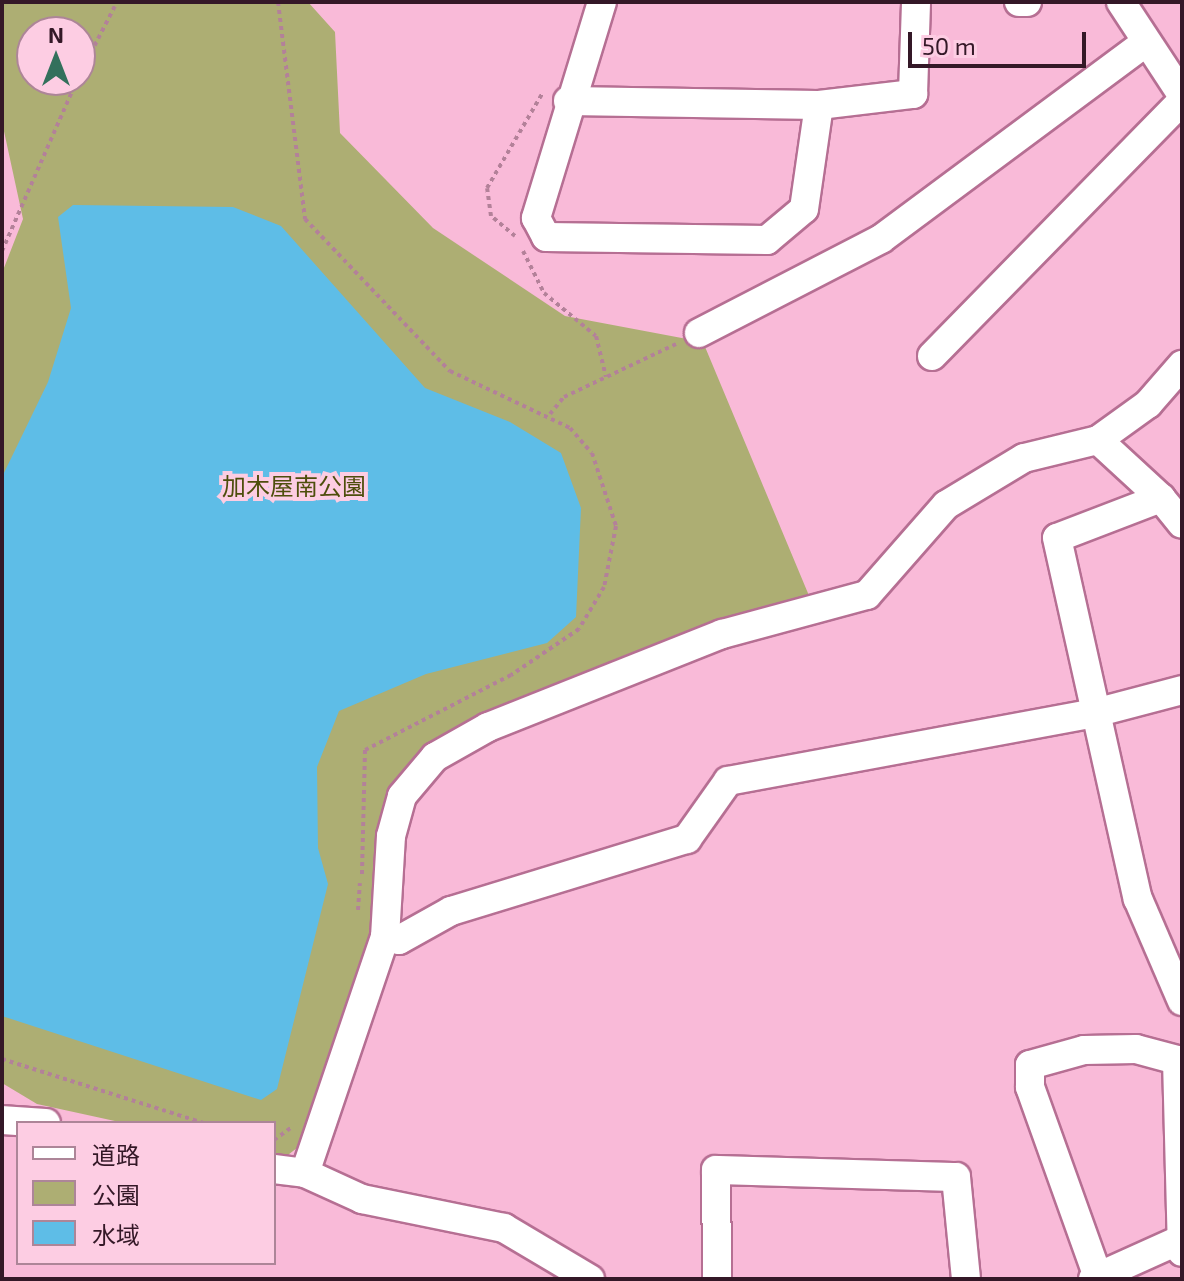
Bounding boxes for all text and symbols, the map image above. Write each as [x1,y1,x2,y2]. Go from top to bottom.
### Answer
north arrow [16,16,96,96]
scale bar [912,16,1090,66]
text: N [48,21,64,47]
text: 50 m [922,31,976,60]
park label: 加木屋南公園 [222,472,366,500]
legend [16,1121,276,1265]
text: 道路 [92,1140,140,1169]
text: 公園 [92,1180,140,1209]
text: 水域 [92,1220,140,1249]

